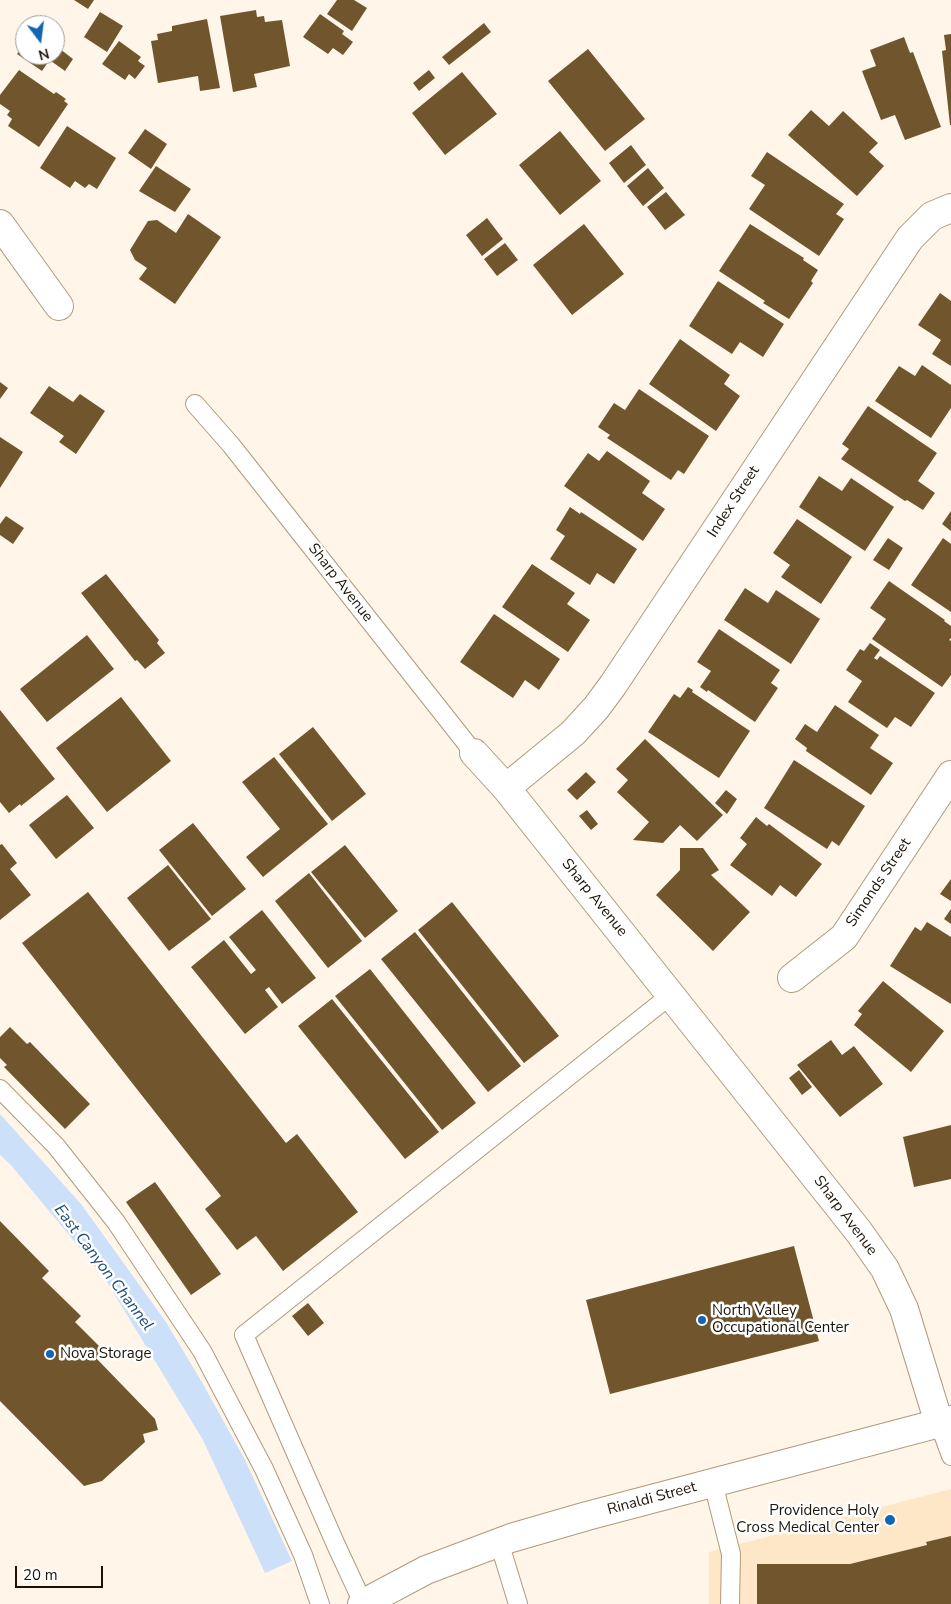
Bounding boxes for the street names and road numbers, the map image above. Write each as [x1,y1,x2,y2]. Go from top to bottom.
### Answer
street label: Index Street [704,463,764,541]
street label: Sharp Avenue [304,540,376,626]
street label: Simonds Street [843,835,915,931]
street label: Sharp Avenue [557,856,631,940]
street label: Sharp Avenue [809,1173,881,1259]
street label: Rinaldi Street [606,1478,698,1520]

